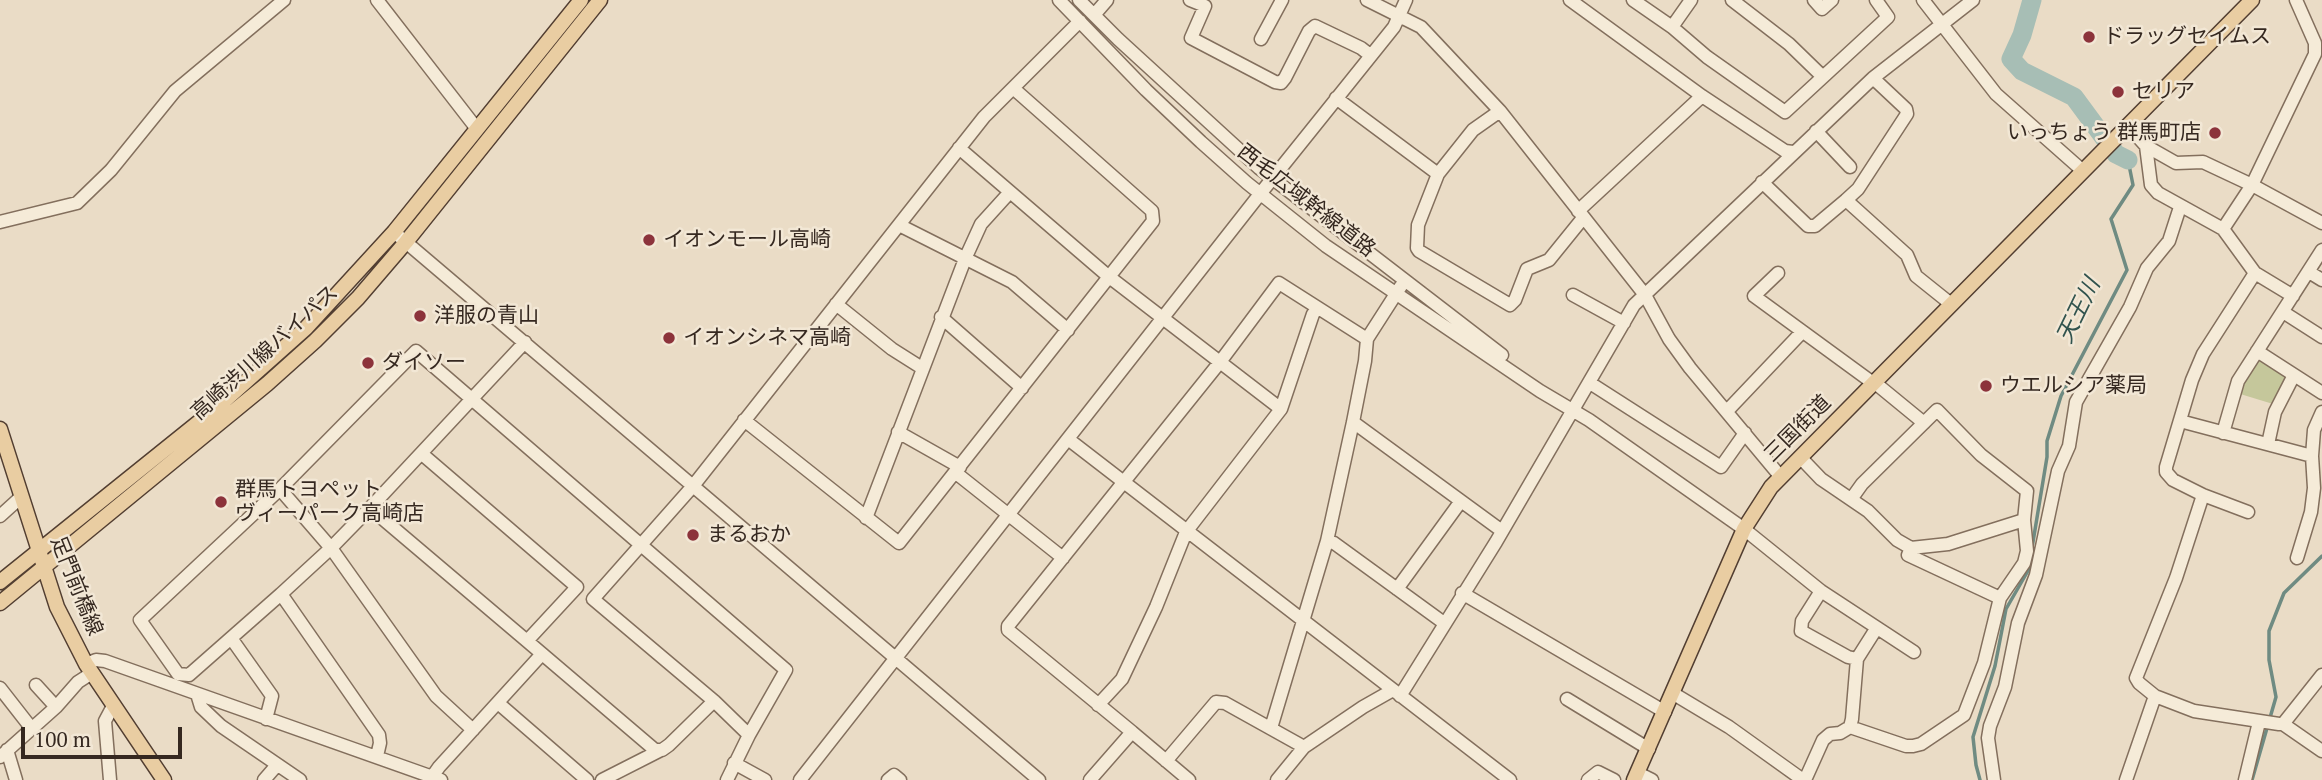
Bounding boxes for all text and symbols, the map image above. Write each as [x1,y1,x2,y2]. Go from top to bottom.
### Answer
place label: ドラッグセイムス [2103,24,2271,50]
marker: ドラッグセイムス [2081,29,2097,45]
place label: セリア [2132,79,2195,105]
marker: セリア [2110,84,2126,100]
place label: いっちょう 群馬町店 [2007,120,2201,146]
marker: いっちょう 群馬町店 [2207,125,2223,141]
street label: 西毛広域幹線道路 [1232,139,1380,263]
place label: イオンモール高崎 [663,227,831,253]
marker: イオンモール高崎 [641,232,657,248]
water label: 天王川 [2051,274,2107,348]
street label: 高崎渋川線バイパス [186,280,344,426]
place label: 洋服の青山 [434,303,539,329]
marker: 洋服の青山 [412,308,428,324]
place label: イオンシネマ高崎 [683,325,851,351]
marker: イオンシネマ高崎 [661,330,677,346]
place label: ダイソー [382,350,466,376]
marker: ダイソー [360,355,376,371]
place label: ウエルシア薬局 [2000,373,2147,399]
marker: ウエルシア薬局 [1978,378,1994,394]
street label: 三国街道 [1759,390,1837,468]
place label: 群馬トヨペット ヴィーパーク高崎店 [235,477,424,527]
marker: 群馬トヨペット ヴィーパーク高崎店 [213,494,229,510]
place label: まるおか [707,522,791,548]
marker: まるおか [685,527,701,543]
street label: 足門前橋線 [45,533,107,639]
scale bar [24,714,186,758]
text: 100 m [34,725,91,753]

